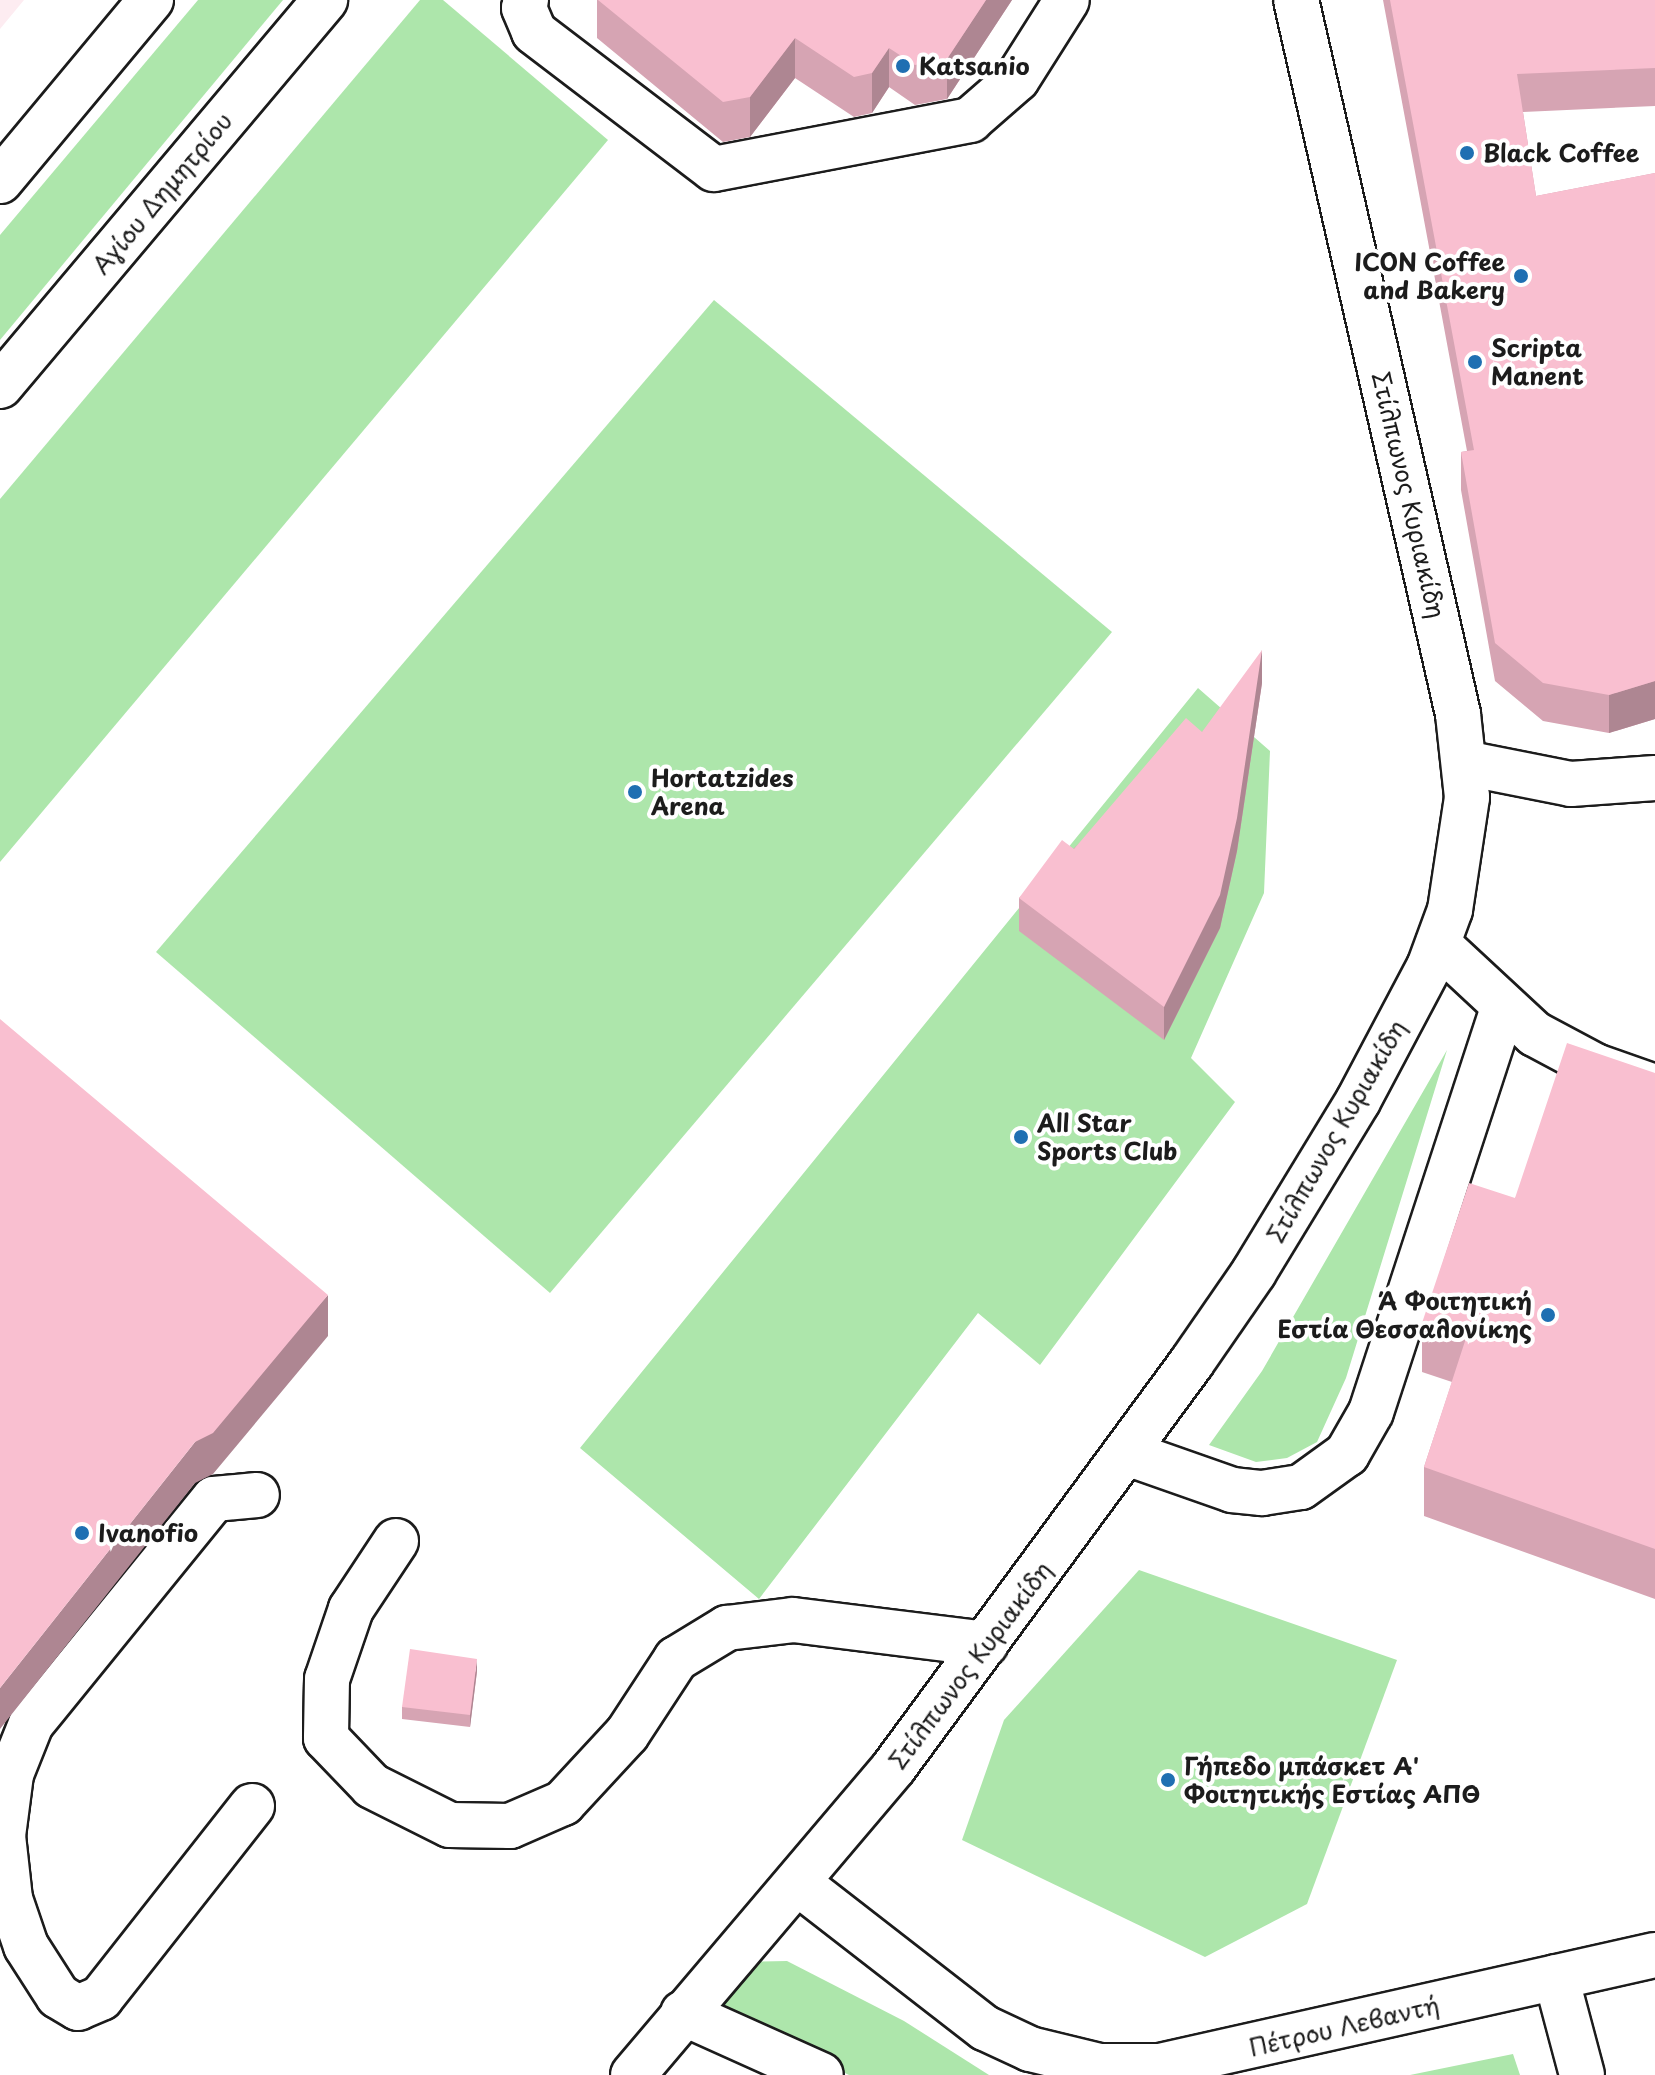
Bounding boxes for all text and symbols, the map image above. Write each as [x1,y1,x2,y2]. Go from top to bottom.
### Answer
place label: Katsanio [919,52,1030,80]
marker: Katsanio [894,57,912,75]
street label: Αγίου Δημητρίου [86,106,238,280]
place label: Black Coffee [1483,139,1641,167]
marker: Black Coffee [1458,144,1476,162]
place label: ICON Coffee and Bakery [1353,248,1505,304]
marker: ICON Coffee and Bakery [1512,267,1530,285]
place label: Scripta Manent [1491,334,1584,390]
marker: Scripta Manent [1466,353,1484,371]
street label: Στίλπωνος Κυριακίδη [1367,369,1451,621]
place label: Hortatzides Arena [651,764,794,820]
marker: Hortatzides Arena [626,783,644,801]
street label: Στίλπωνος Κυριακίδη [1260,1014,1412,1248]
place label: All Star Sports Club [1037,1109,1178,1165]
marker: All Star Sports Club [1012,1128,1030,1146]
place label: Α΄ Φοιτητική Εστία Θεσσαλονίκης [1278,1287,1532,1343]
marker: Α΄ Φοιτητική Εστία Θεσσαλονίκης [1539,1306,1557,1324]
place label: Ivanofio [98,1519,198,1547]
marker: Ivanofio [73,1524,91,1542]
street label: Στίλπωνος Κυριακίδη [882,1555,1058,1775]
place label: Γήπεδο μπάσκετ Α' Φοιτητικής Εστίας ΑΠΘ [1184,1752,1481,1808]
marker: Γήπεδο μπάσκετ Α' Φοιτητικής Εστίας ΑΠΘ [1159,1771,1177,1789]
street label: Πέτρου Λεβαντή [1247,1990,1441,2062]

